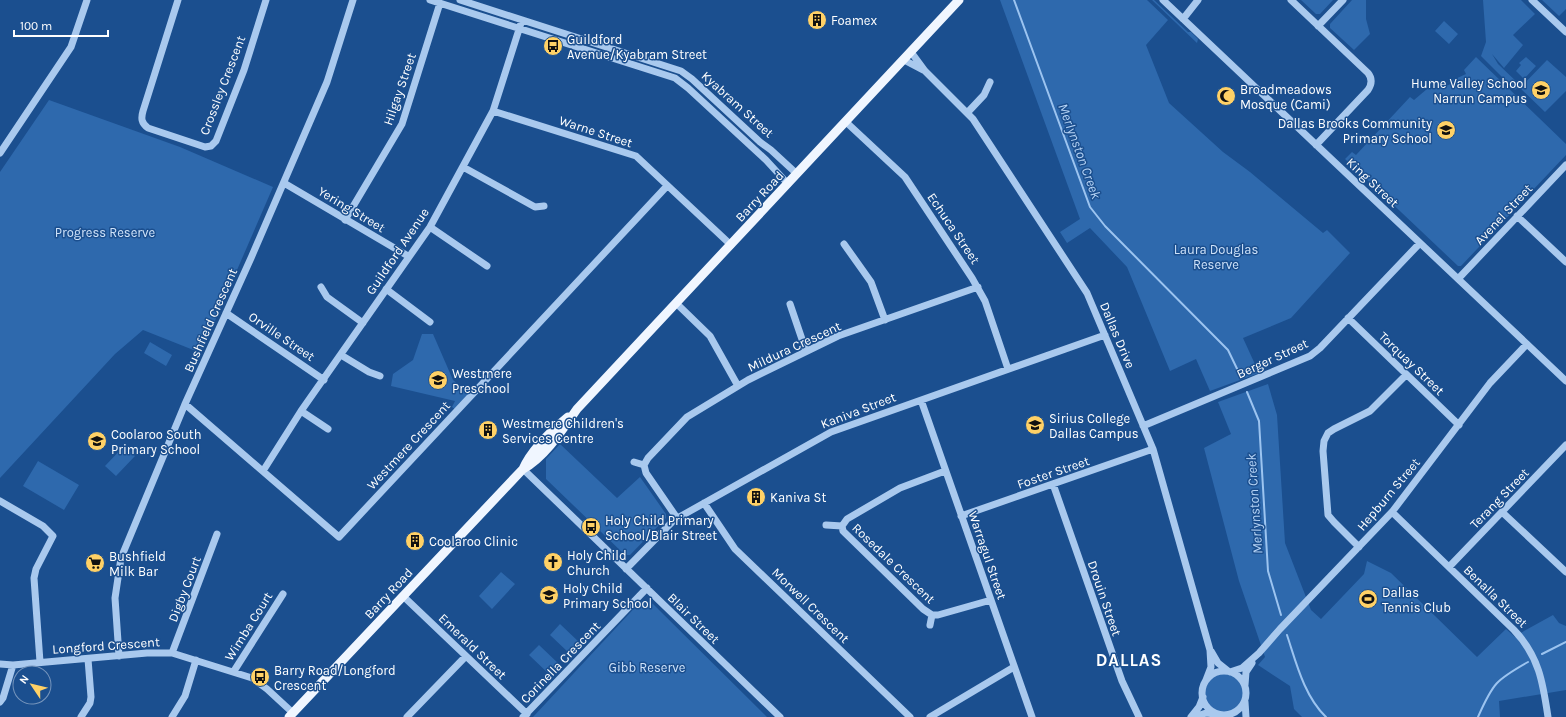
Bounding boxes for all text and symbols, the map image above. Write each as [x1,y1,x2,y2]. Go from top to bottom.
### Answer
building icon: Foamex [806,9,828,31]
scale bar [14,12,108,38]
place label: Foamex [831,13,878,28]
text: 100 m [20,19,52,33]
place label: Guildford Avenue/Kyabram Street [567,32,707,62]
street label: Crossley Crescent [197,33,248,137]
bus stop icon: Guildford Avenue/Kyabram Street [542,35,564,57]
street label: Hilgay Street [380,51,419,127]
street label: Kyabram Street [699,68,777,141]
place label: Hume Valley School Narrun Campus [1411,76,1527,106]
school or university icon: Hume Valley School Narrun Campus [1530,79,1552,101]
place label: Broadmeadows Mosque (Cami) [1240,82,1332,113]
mosque icon: Broadmeadows Mosque (Cami) [1215,85,1237,107]
water label: Merlynston Creek [1054,101,1105,202]
street label: Warne Street [557,113,635,150]
place label: Dallas Brooks Community Primary School [1278,116,1432,146]
school or university icon: Dallas Brooks Community Primary School [1435,119,1457,141]
street label: King Street [1344,154,1402,210]
street label: Barry Road [732,168,787,225]
street label: Avenel Street [1472,181,1535,248]
street label: Yering Street [316,184,388,235]
street label: Echuca Street [924,190,983,267]
street label: Guildford Avenue [363,205,432,297]
park label: Progress Reserve [55,225,156,240]
park label: Laura Douglas Reserve [1174,242,1258,272]
street label: Bushfield Crescent [181,266,240,375]
street label: Dallas Drive [1097,300,1138,371]
street label: Orville Street [246,309,318,364]
street label: Mildura Crescent [745,318,843,375]
street label: Torquay Street [1375,329,1447,399]
street label: Berger Street [1234,335,1310,381]
place label: Westmere Preschool [452,366,512,396]
school or university icon: Westmere Preschool [427,369,449,391]
street label: Kaniva Street [818,389,898,432]
street label: Westmere Crescent [364,398,453,493]
place label: Sirius College Dallas Campus [1049,411,1139,441]
school or university icon: Sirius College Dallas Campus [1024,414,1046,436]
place label: Westmere Children's Services Centre [502,416,624,446]
building icon: Westmere Children's Services Centre [477,419,499,441]
place label: Coolaroo South Primary School [111,427,202,457]
school or university icon: Coolaroo South Primary School [86,430,108,452]
water label: Merlynston Creek [1242,452,1266,555]
street label: Foster Street [1015,453,1091,492]
street label: Hepburn Street [1354,455,1423,534]
street label: Terang Street [1467,465,1532,532]
building icon: Kaniva St [745,486,767,508]
place label: Kaniva St [770,490,826,505]
street label: Warragul Street [965,509,1010,601]
place label: Holy Child Primary School/Blair Street [605,513,717,543]
bus stop icon: Holy Child Primary School/Blair Street [580,516,602,538]
street label: Rosedale Crescent [849,520,938,607]
building icon: Coolaroo Clinic [404,530,426,552]
place label: Coolaroo Clinic [429,534,518,549]
place label: Holy Child Church [567,548,627,578]
place label: Bushfield Milk Bar [109,549,166,579]
church icon: Holy Child Church [542,551,564,573]
supermarket icon: Bushfield Milk Bar [84,552,106,574]
street label: Digby Court [165,554,204,624]
street label: Drouin Street [1085,558,1124,638]
street label: Benalla Street [1461,562,1531,631]
street label: Barry Road [361,565,416,622]
street label: Morwell Crescent [769,565,852,646]
place label: Holy Child Primary School [563,581,652,611]
school or university icon: Holy Child Primary School [538,584,560,606]
place label: Dallas Tennis Club [1382,585,1451,615]
sports icon: Dallas Tennis Club [1357,588,1379,610]
street label: Wimba Court [221,589,276,663]
street label: Blair Street [665,590,723,647]
street label: Emerald Street [436,610,510,682]
street label: Corinella Crescent [517,618,603,706]
street label: Longford Crescent [52,634,160,657]
district label: DALLAS [1096,650,1162,670]
park label: Gibb Reserve [609,660,686,675]
place label: Barry Road/Longford Crescent [274,663,396,693]
north arrow [12,665,52,705]
bus stop icon: Barry Road/Longford Crescent [249,666,271,688]
text: N [17,673,32,687]

